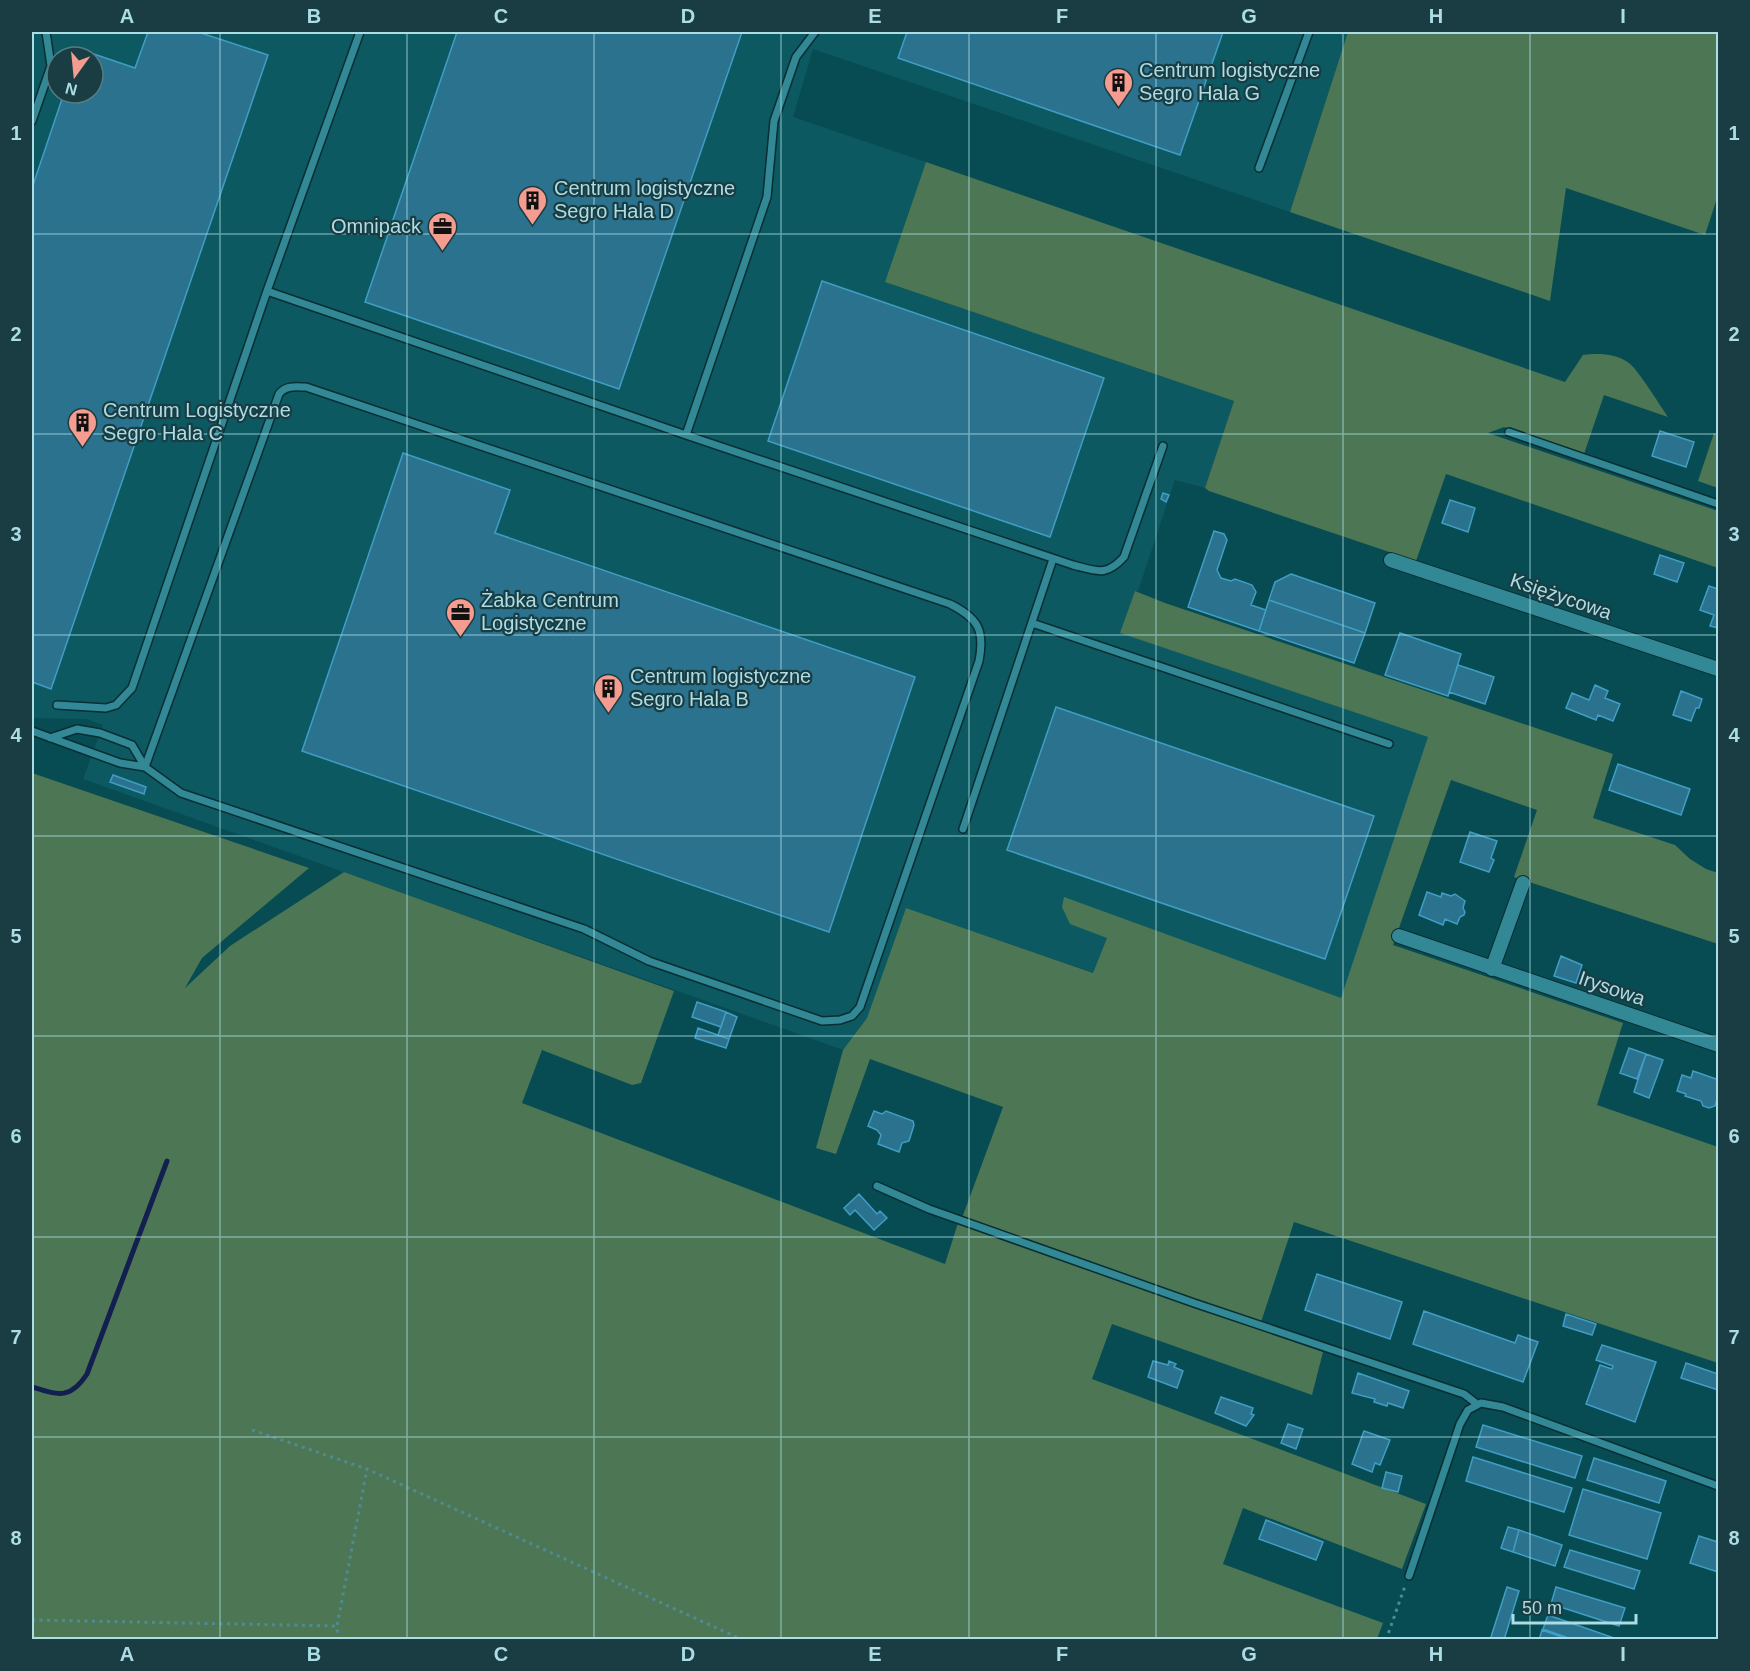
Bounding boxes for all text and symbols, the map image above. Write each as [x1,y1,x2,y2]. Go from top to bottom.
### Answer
text: A [120,5,134,27]
text: B [307,5,321,27]
text: C [494,5,508,27]
text: D [681,5,695,27]
text: E [868,5,882,27]
text: F [1056,5,1068,27]
text: G [1241,5,1257,27]
text: H [1429,5,1443,27]
text: I [1620,5,1626,27]
north arrow [45,45,105,105]
place label: Centrum logistyczne Segro Hala G [1139,59,1320,104]
building icon: Centrum logistyczne Segro Hala G [1102,66,1134,108]
text: N [63,79,79,99]
text: 1 [10,122,22,144]
text: 1 [1728,122,1740,144]
place label: Centrum logistyczne Segro Hala D [554,177,735,222]
building icon: Centrum logistyczne Segro Hala D [517,184,549,226]
office icon: Omnipack [426,210,458,252]
place label: Omnipack [331,215,422,237]
text: 2 [10,323,22,345]
text: 2 [1728,323,1740,345]
place label: Centrum Logistyczne Segro Hala C [103,399,291,444]
building icon: Centrum Logistyczne Segro Hala C [66,406,98,448]
text: 3 [10,523,22,545]
text: 3 [1728,523,1740,545]
street label: Księżycowa [1507,568,1615,624]
place label: Żabka Centrum Logistyczne [481,589,619,634]
office icon: Żabka Centrum Logistyczne [444,596,476,638]
place label: Centrum logistyczne Segro Hala B [630,665,811,710]
building icon: Centrum logistyczne Segro Hala B [593,672,625,714]
text: 4 [10,724,22,746]
text: 4 [1728,724,1740,746]
text: 5 [10,925,22,947]
text: 5 [1728,925,1740,947]
street label: Irysowa [1576,966,1649,1010]
text: 6 [10,1125,22,1147]
text: 6 [1728,1125,1740,1147]
text: 7 [10,1326,22,1348]
text: 7 [1728,1326,1740,1348]
text: 8 [10,1527,22,1549]
text: 8 [1728,1527,1740,1549]
scale bar [1513,1587,1636,1625]
text: 50 m [1522,1598,1562,1618]
text: A [120,1643,134,1665]
text: B [307,1643,321,1665]
text: C [494,1643,508,1665]
text: D [681,1643,695,1665]
text: E [868,1643,882,1665]
text: F [1056,1643,1068,1665]
text: G [1241,1643,1257,1665]
text: H [1429,1643,1443,1665]
text: I [1620,1643,1626,1665]

